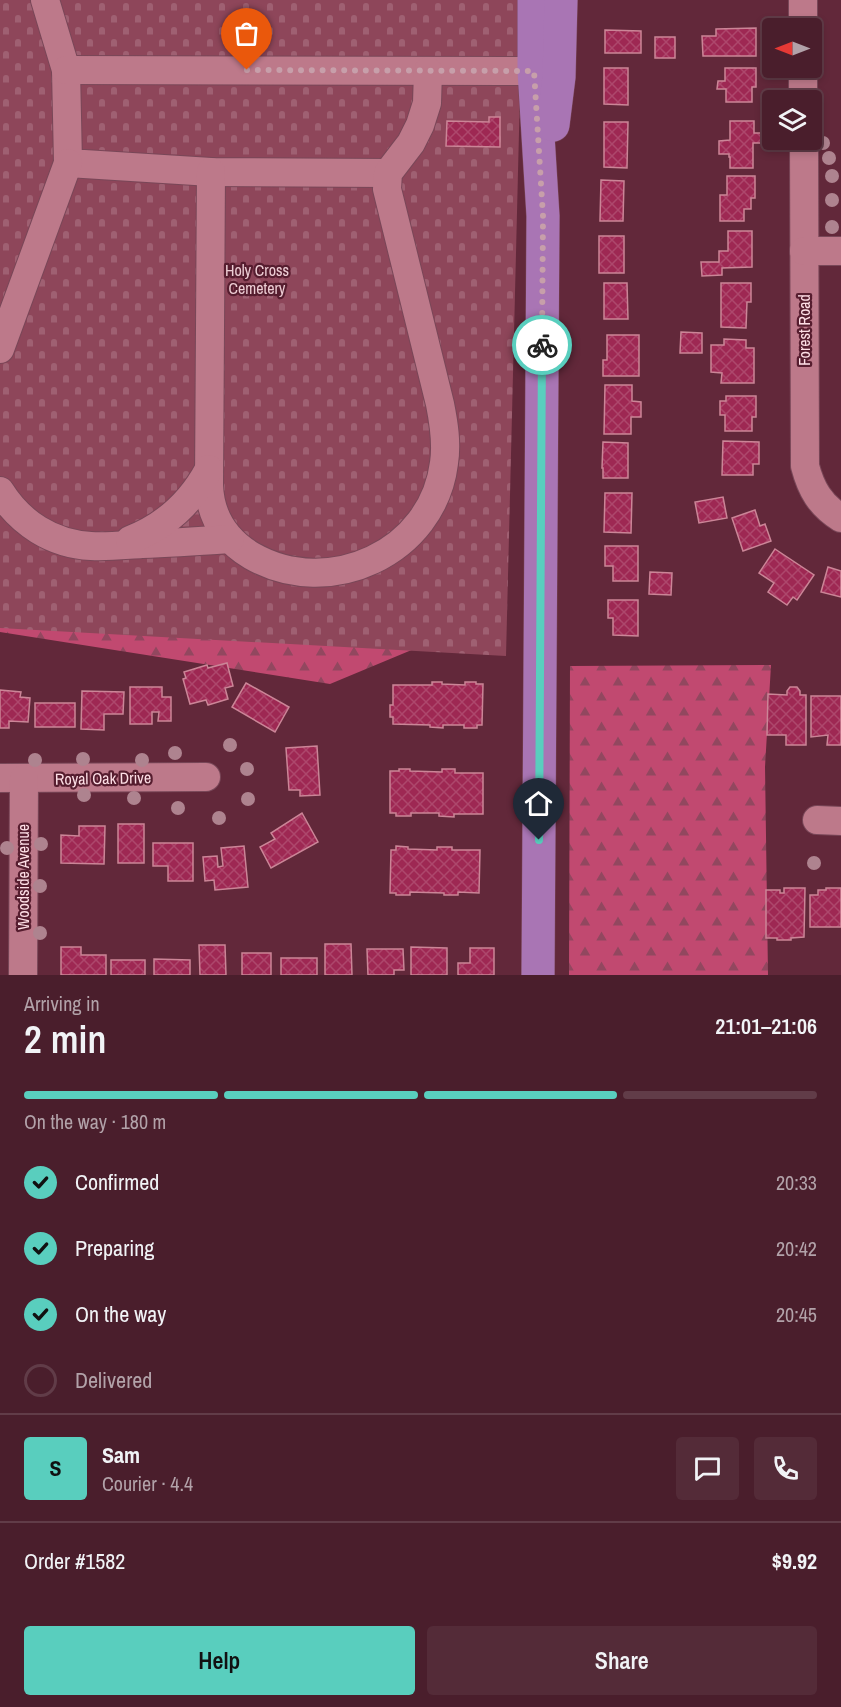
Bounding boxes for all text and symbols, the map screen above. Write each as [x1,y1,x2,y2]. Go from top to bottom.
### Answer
pin [221,8,272,70]
icon: bag [230,17,263,50]
north arrow [762,18,822,78]
map controls [762,18,822,150]
button: layers [762,90,822,150]
park label: Holy Cross Cemetery [225,259,289,299]
street label: Forest Road [793,294,815,366]
courier [512,315,572,375]
icon: bike [526,329,559,362]
street label: Royal Oak Drive [55,766,151,790]
pin [513,778,564,840]
icon: home [522,787,555,820]
street label: Woodside Avenue [12,824,34,930]
text: Arriving in [24,990,100,1017]
text: 21:01–21:06 [715,1011,817,1041]
text: 2 min [24,1013,106,1065]
text: On the way · 180 m [24,1108,166,1135]
icon: check [24,1166,57,1199]
text: Confirmed [75,1167,159,1197]
text: 20:33 [776,1169,817,1196]
icon: check [24,1232,57,1265]
text: Preparing [75,1233,154,1263]
text: 20:42 [776,1235,817,1262]
icon: check [24,1298,57,1331]
text: On the way [75,1299,166,1329]
text: 20:45 [776,1301,817,1328]
text: Delivered [75,1365,152,1395]
button: chat [676,1437,739,1500]
button: phone [754,1437,817,1500]
text: Sam [102,1440,140,1470]
text: S [49,1453,62,1483]
text: Courier · 4.4 [102,1470,193,1497]
text: Order #1582 [24,1546,125,1576]
text: $9.92 [772,1546,817,1576]
button: Help [24,1626,415,1695]
button: Share [427,1626,817,1695]

